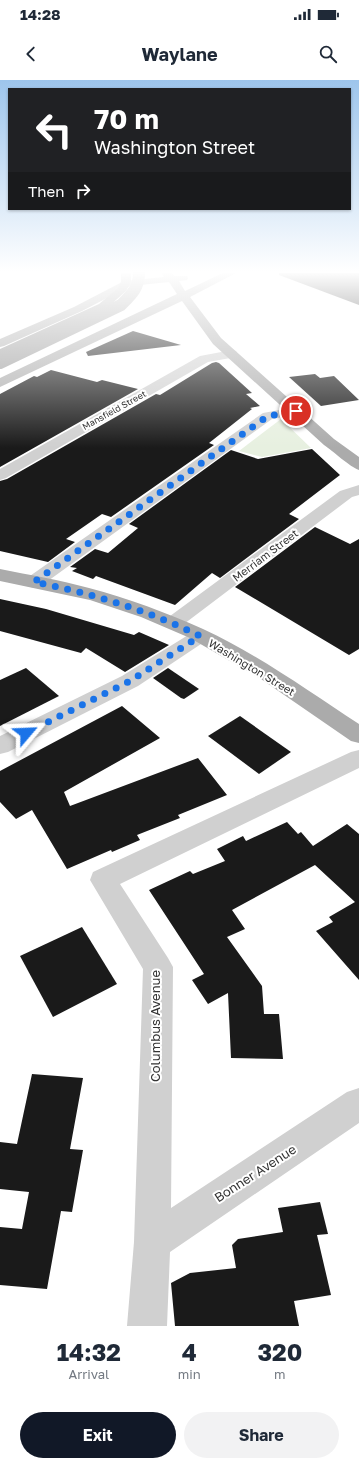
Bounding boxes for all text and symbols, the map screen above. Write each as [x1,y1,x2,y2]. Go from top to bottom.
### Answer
text: 14:28 [20,5,61,23]
icon: back [20,43,42,65]
text: Waylane [141,43,218,65]
icon: search [317,43,339,65]
text: 70 m [94,102,159,135]
icon: left [28,104,80,156]
text: Washington Street [94,136,255,158]
icon: right [72,180,94,202]
text: Then [28,182,64,200]
street label: Mansfield Street [80,388,148,432]
pin [279,394,313,428]
icon: arrive [285,400,307,422]
street label: Merriam Street [230,526,300,584]
street label: Washington Street [206,636,298,698]
position arrow [5,712,47,754]
street label: Columbus Avenue [147,970,163,1082]
street label: Bonner Avenue [211,1141,299,1205]
text: 14:32 [57,1337,121,1366]
text: 4 [182,1337,197,1366]
text: 320 [257,1337,302,1366]
text: Arrival [68,1366,109,1382]
text: min [178,1366,201,1382]
text: m [274,1366,286,1382]
button: Exit [20,1412,176,1458]
button: Share [184,1412,339,1458]

